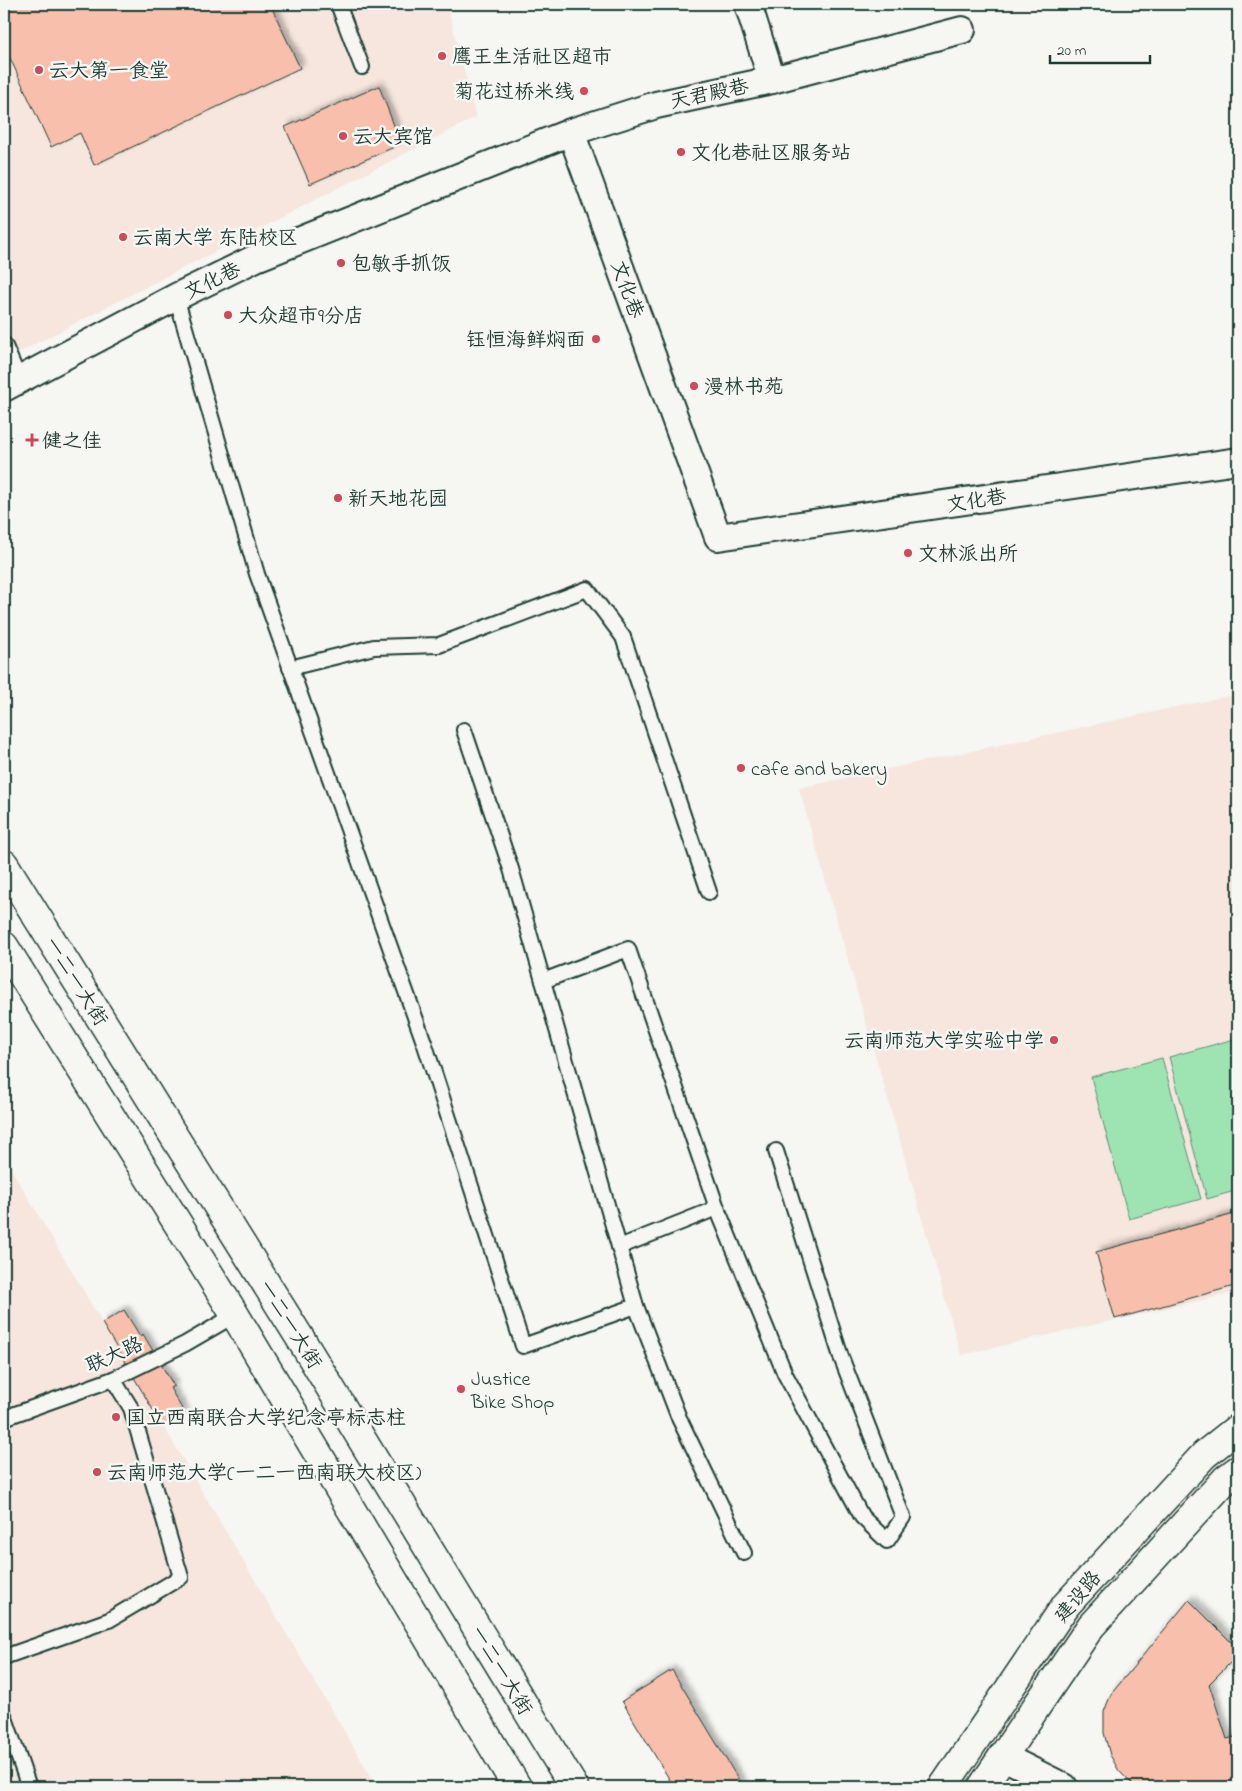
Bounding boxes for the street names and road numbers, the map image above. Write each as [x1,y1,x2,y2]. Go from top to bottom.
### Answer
street label: 天君殿巷 [667,73,753,118]
street label: 文化巷 [180,256,247,308]
street label: 文化巷 [602,257,650,324]
street label: 文化巷 [944,483,1009,521]
street label: 一二一大街 [36,932,114,1032]
street label: 一二一大街 [250,1275,328,1375]
street label: 联大路 [82,1330,149,1382]
street label: 建设路 [1049,1565,1110,1630]
street label: 一二一大街 [462,1621,538,1722]

